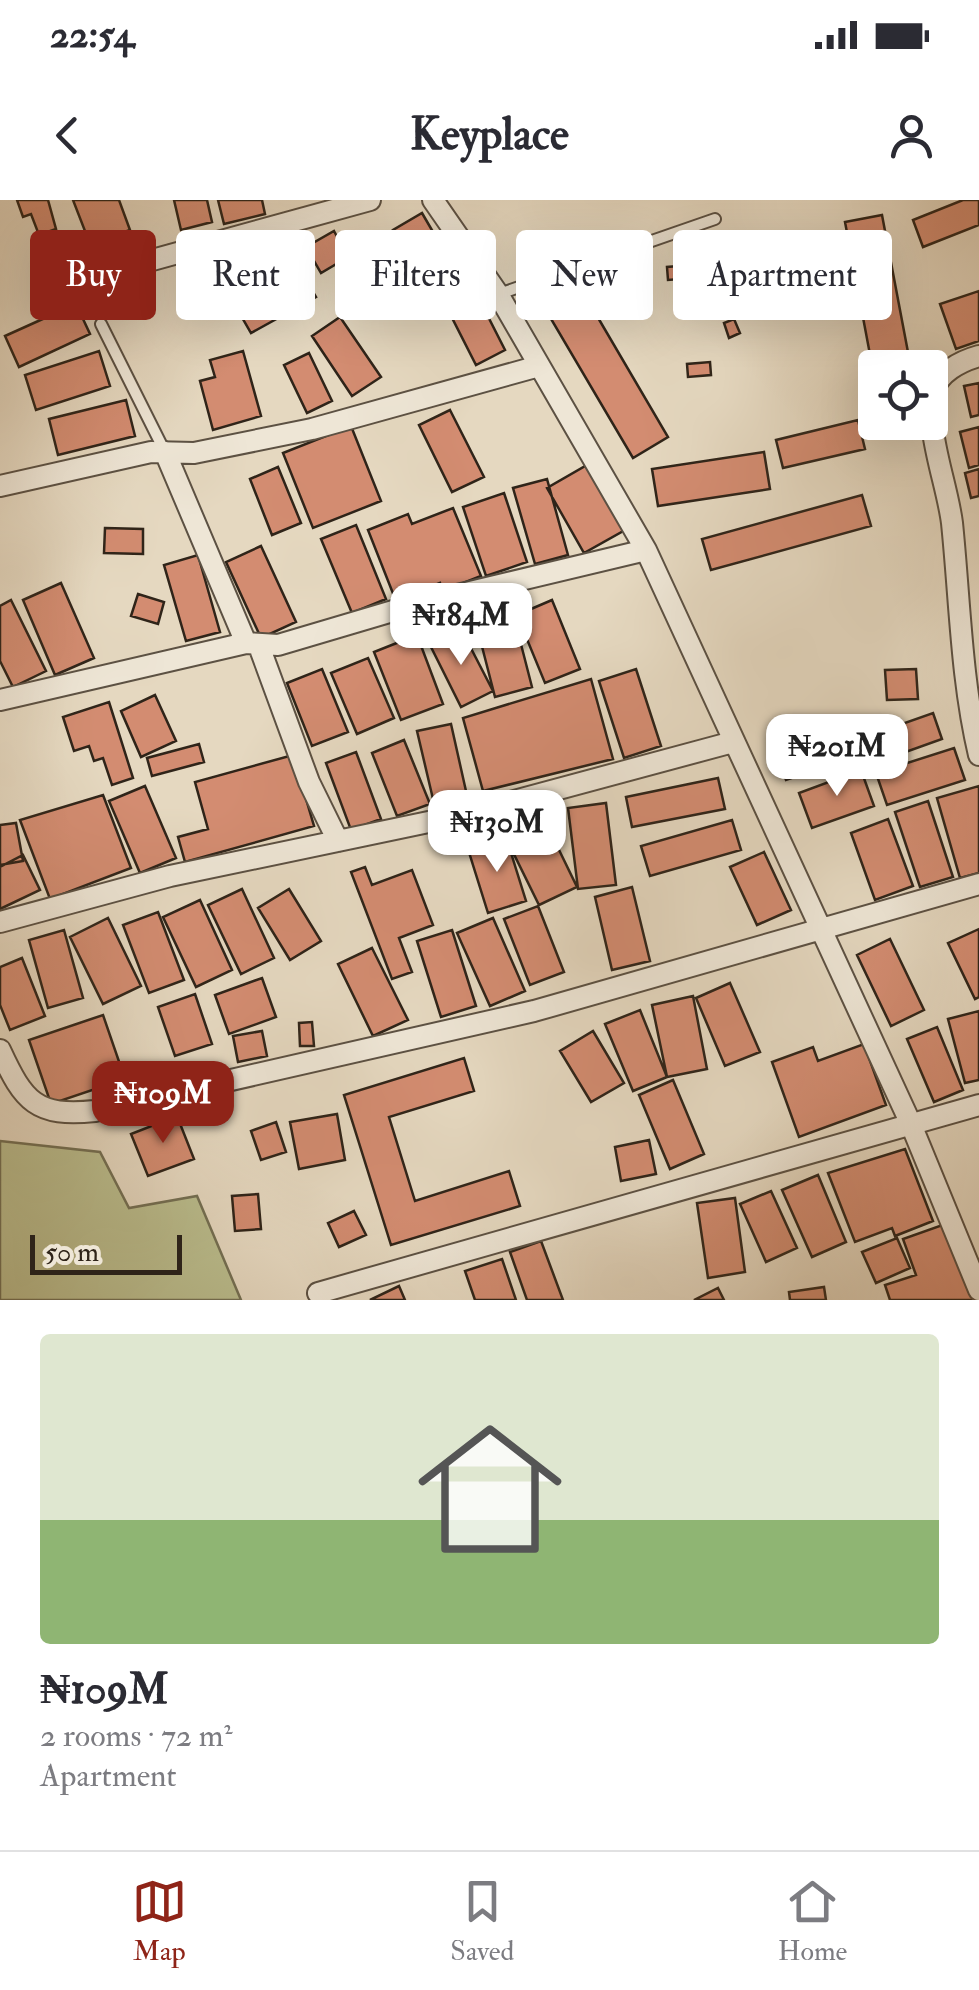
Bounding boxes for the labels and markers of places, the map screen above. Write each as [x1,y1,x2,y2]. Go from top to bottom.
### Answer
pin: ₦184M [391,583,531,668]
pin: ₦201M [767,714,907,799]
pin: ₦130M [427,790,567,875]
pin: ₦109M [93,1061,233,1146]

